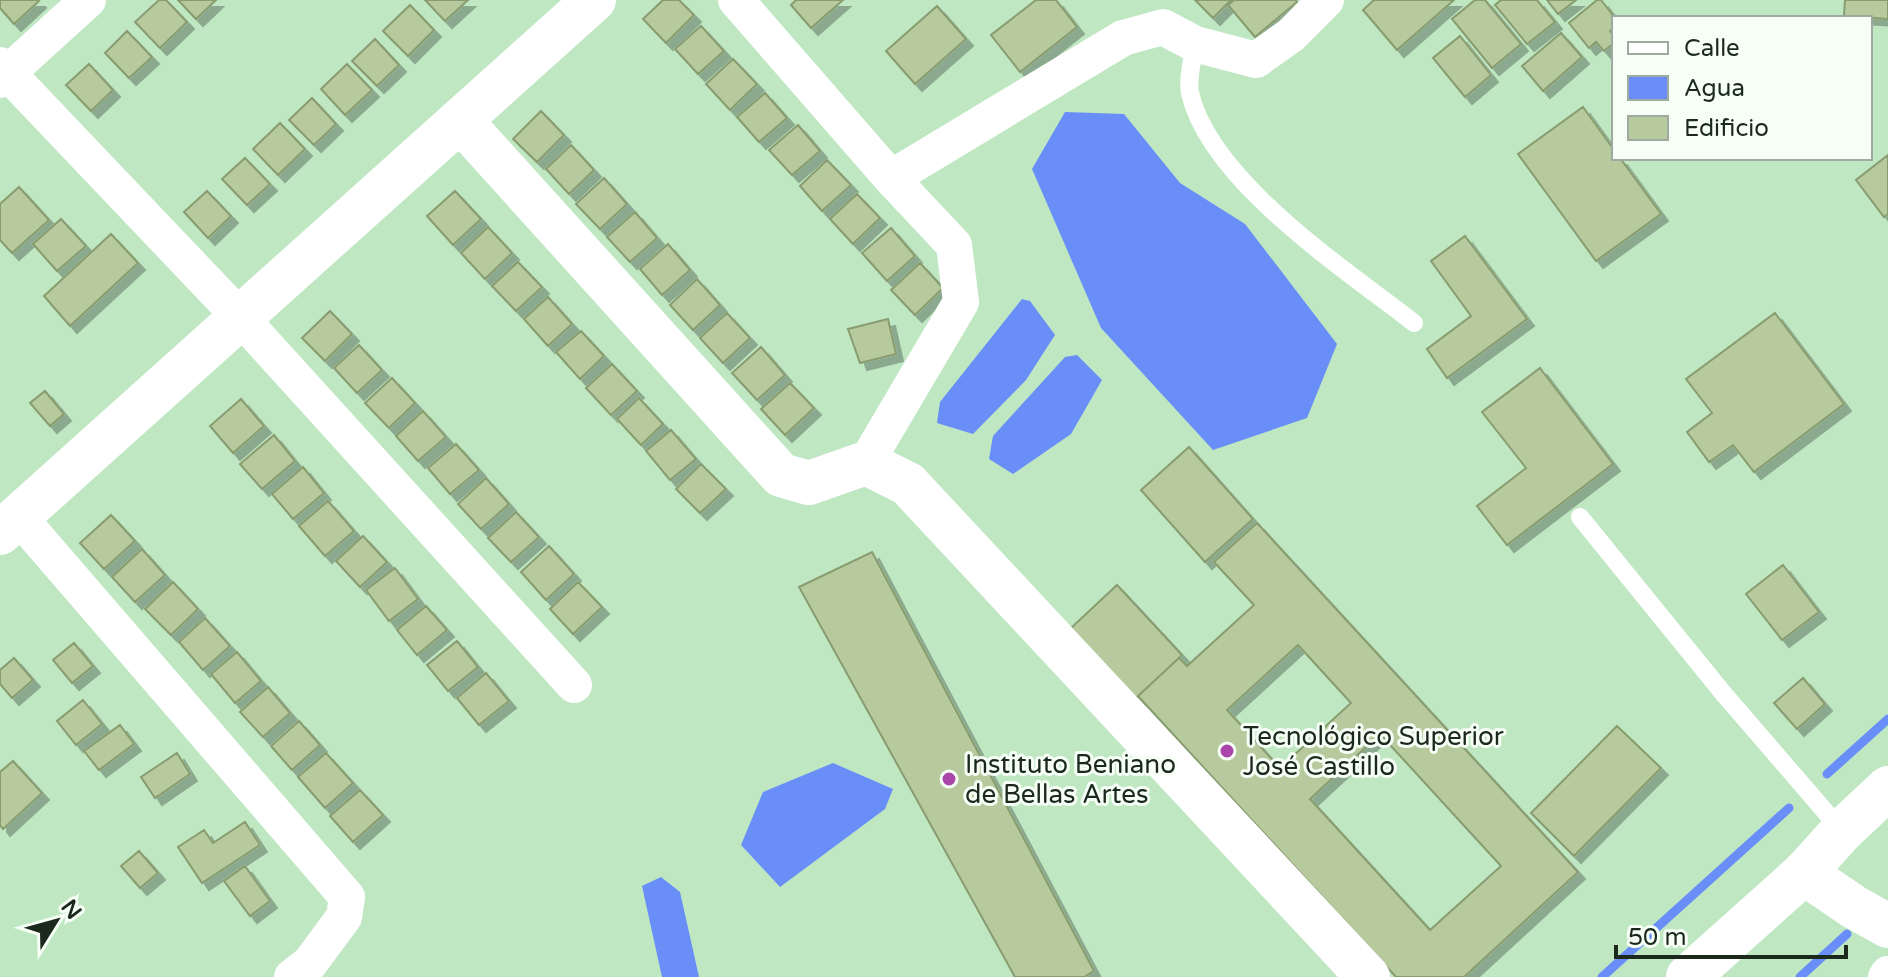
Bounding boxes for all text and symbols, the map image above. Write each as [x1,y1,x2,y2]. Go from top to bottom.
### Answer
legend [1612,16,1872,160]
text: Calle [1684,34,1740,63]
text: Agua [1684,74,1745,103]
text: Edificio [1684,114,1769,143]
place label: Tecnológico Superior José Castillo [1243,721,1504,782]
marker: Tecnológico Superior José Castillo [1218,742,1236,760]
place label: Instituto Beniano de Bellas Artes [965,749,1176,810]
marker: Instituto Beniano de Bellas Artes [940,770,958,788]
north arrow [16,881,96,961]
text: N [55,895,87,924]
scale bar [1616,909,1846,959]
text: 50 m [1628,923,1686,952]

